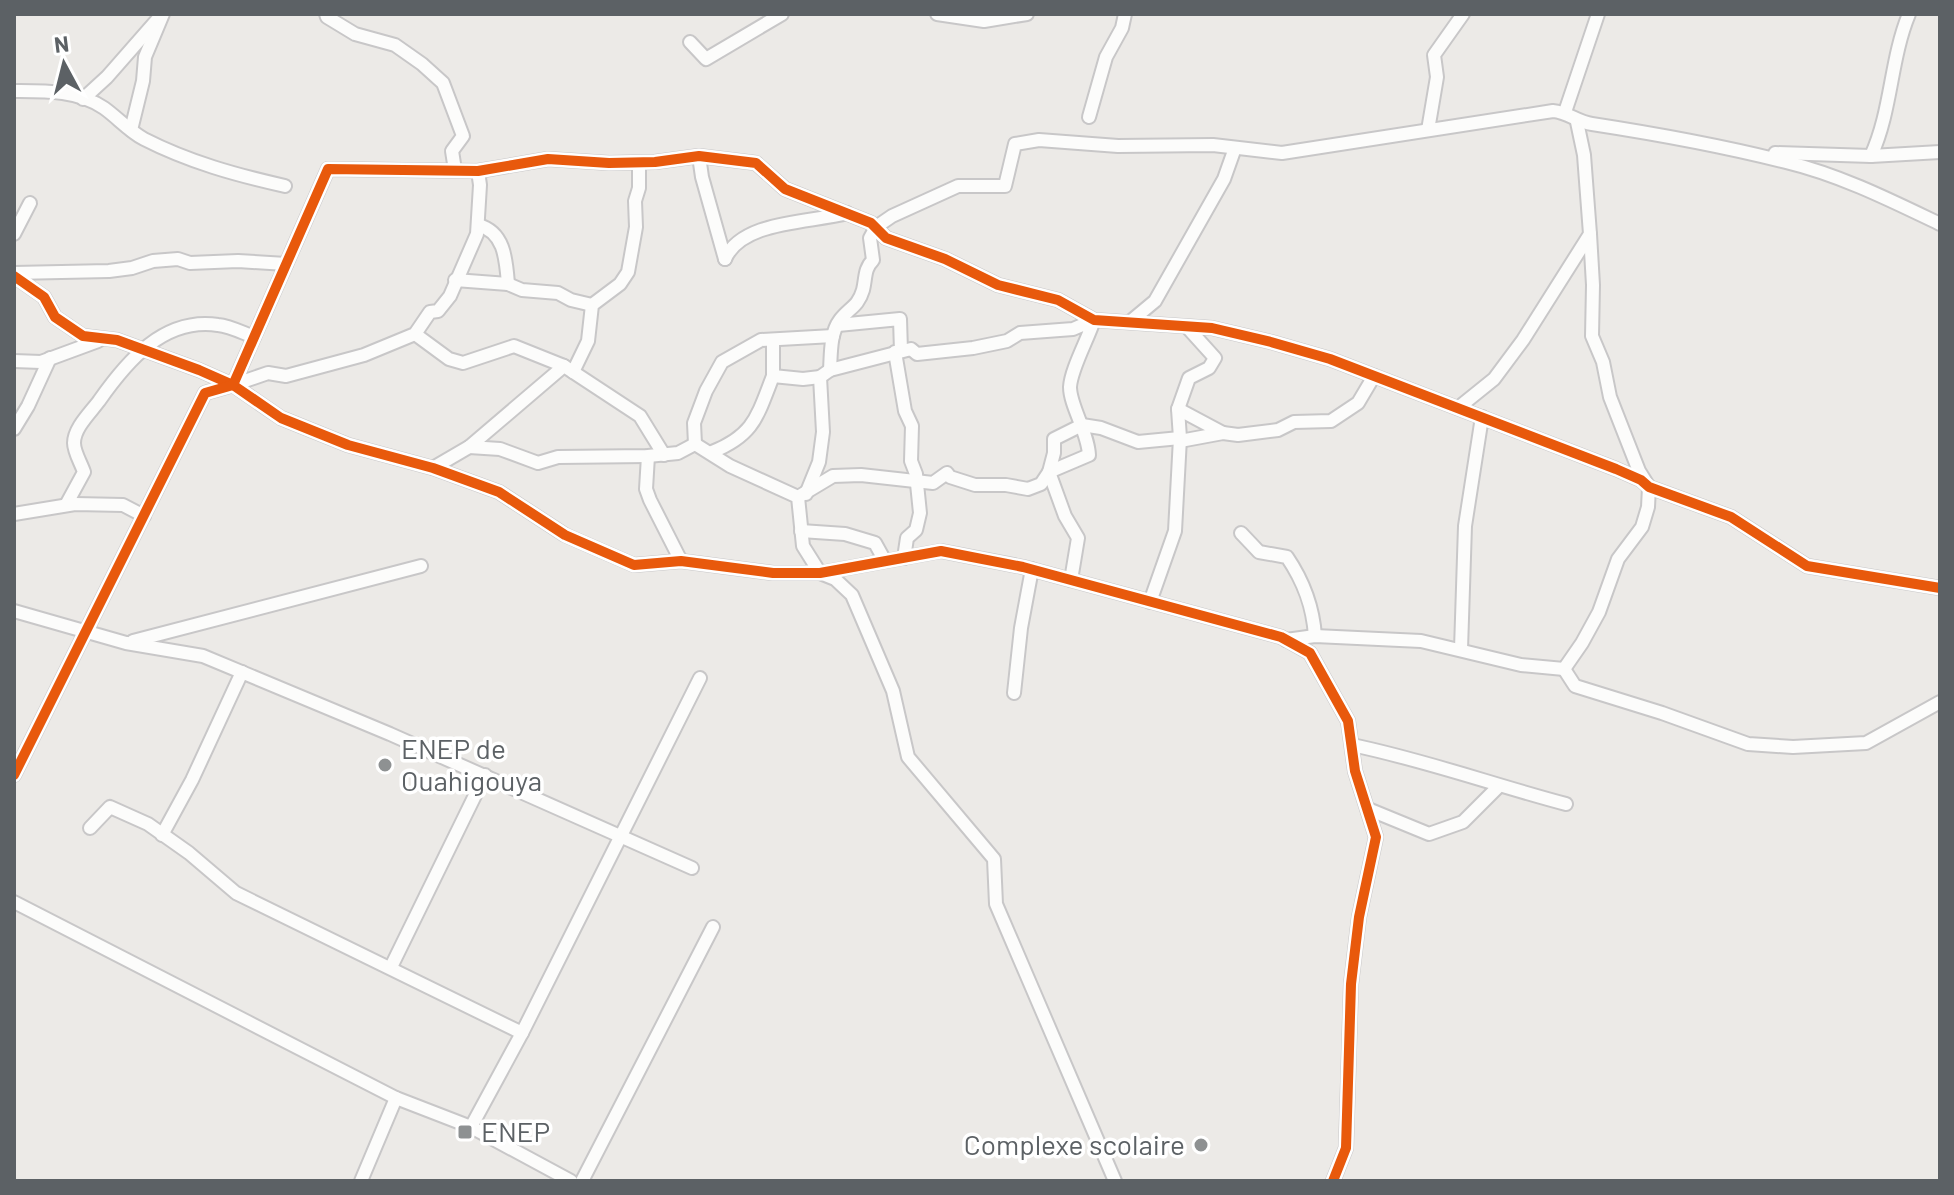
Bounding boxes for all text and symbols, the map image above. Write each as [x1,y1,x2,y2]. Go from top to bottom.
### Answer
north arrow [24,24,104,104]
text: N [53,29,70,57]
place label: ENEP de Ouahigouya [401,731,542,797]
marker: ENEP de Ouahigouya [376,756,394,774]
place label: ENEP [481,1114,550,1148]
marker: ENEP [456,1123,474,1141]
place label: Complexe scolaire [964,1127,1185,1161]
marker: Complexe scolaire [1192,1136,1210,1154]

